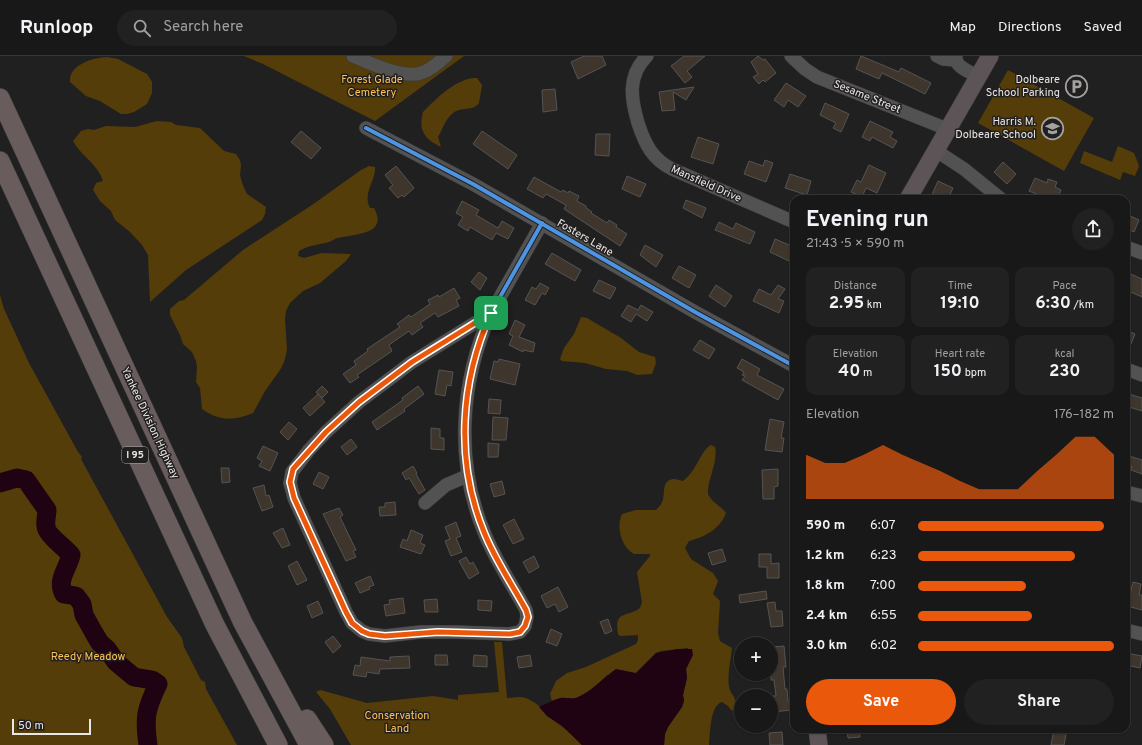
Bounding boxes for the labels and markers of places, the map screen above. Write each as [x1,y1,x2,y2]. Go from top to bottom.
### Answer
place label: Dolbeare School Parking [986,73,1060,100]
parking icon: Dolbeare School Parking [1063,73,1089,99]
place label: Harris M. Dolbeare School [955,115,1036,142]
school or university icon: Harris M. Dolbeare School [1039,115,1065,141]
pin [474,296,508,330]

